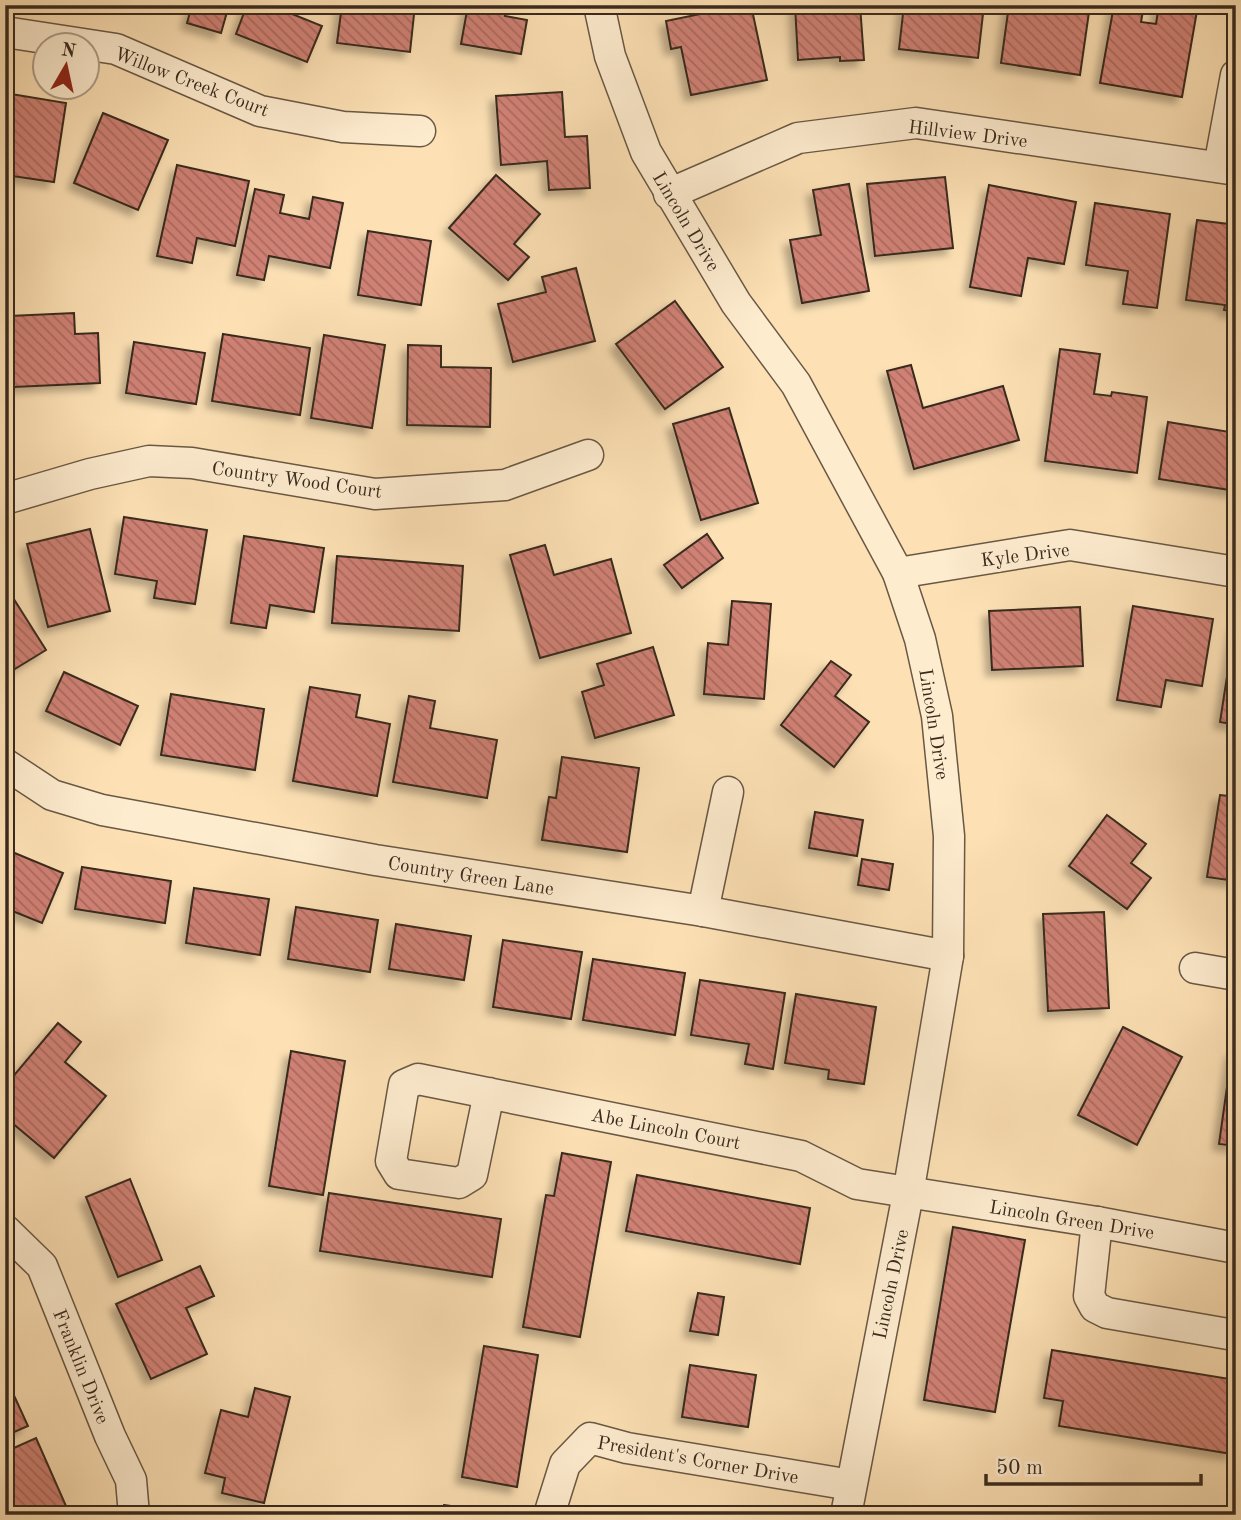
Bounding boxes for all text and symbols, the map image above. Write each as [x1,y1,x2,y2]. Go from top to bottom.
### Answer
north arrow [32,32,102,102]
text: N [60,41,77,62]
street label: Willow Creek Court [111,45,271,122]
street label: Hillview Drive [907,119,1028,152]
street label: Lincoln Drive [648,169,722,275]
street label: Country Wood Court [210,460,383,503]
street label: Kyle Drive [980,542,1071,571]
street label: Lincoln Drive [914,668,951,781]
street label: Country Green Lane [386,855,555,900]
street label: Abe Lincoln Court [589,1107,742,1154]
street label: Lincoln Green Drive [988,1199,1155,1244]
street label: Lincoln Drive [871,1228,913,1341]
street label: Franklin Drive [48,1307,111,1427]
street label: President's Corner Drive [595,1434,800,1489]
scale bar [986,1443,1201,1487]
text: 50 m [996,1458,1043,1479]

